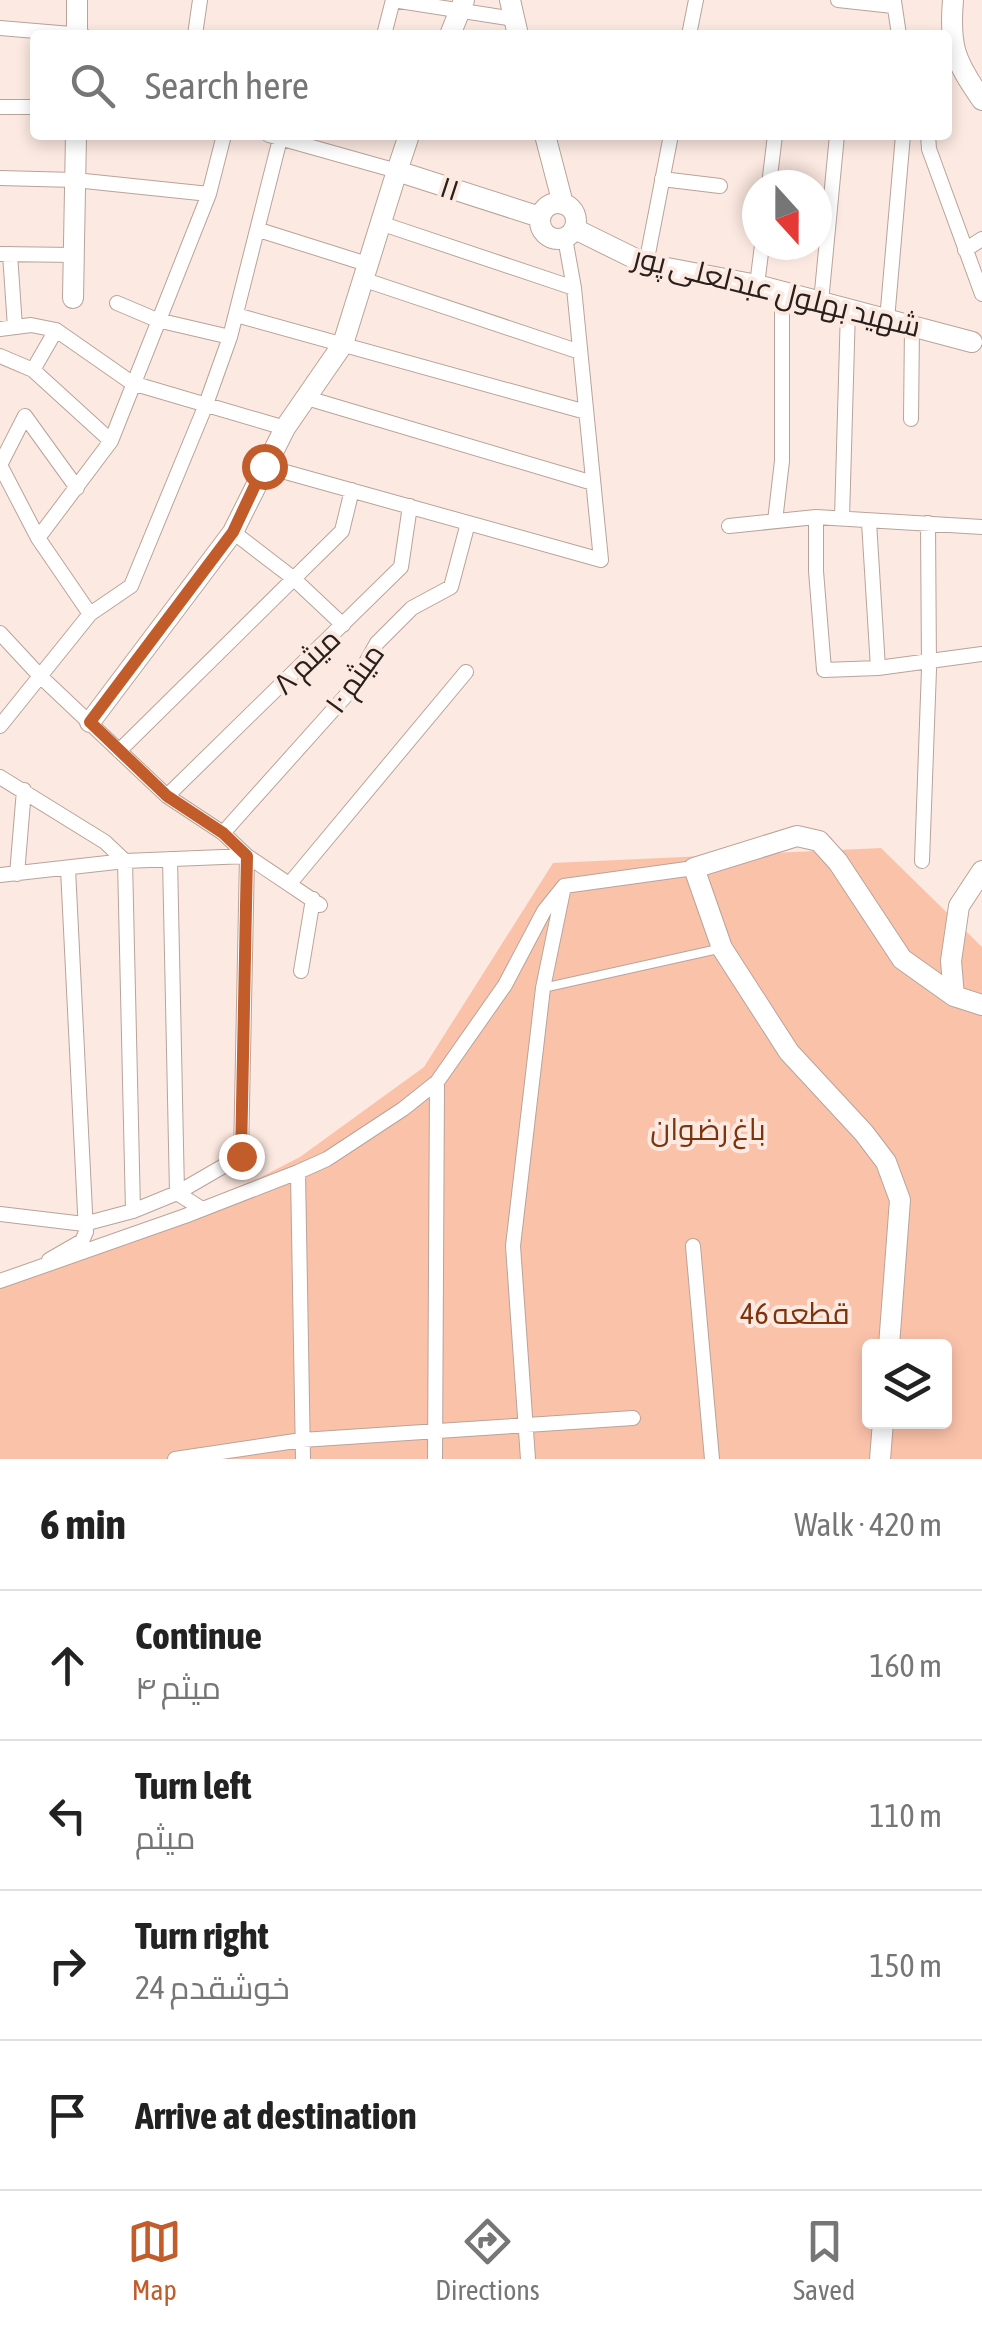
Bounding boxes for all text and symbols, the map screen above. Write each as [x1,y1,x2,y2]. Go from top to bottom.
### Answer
search box [30,30,952,140]
icon: search [65,58,120,113]
text: Search here [145,64,309,107]
street label: ۱۱ [436,169,464,207]
north arrow [742,170,832,260]
street label: شهید بهلول عبدلعلی پور [627,238,924,346]
route start [242,444,288,490]
street label: ۸ میثم [266,621,349,704]
street label: ۱۰ میثم [317,637,394,722]
park label: باغ رضوان [650,1112,766,1150]
route end [219,1134,265,1180]
park label: قطعه 46 [740,1296,850,1330]
map controls [862,1339,952,1429]
button: layers [862,1339,952,1429]
text: 6 min [40,1500,126,1548]
text: Walk · 420 m [794,1506,942,1543]
text: Continue [135,1614,262,1657]
icon: ahead [40,1638,95,1693]
text: 160 m [869,1647,942,1684]
text: ۴ میثم [135,1669,221,1706]
text: Turn left [135,1764,251,1807]
icon: left [40,1788,95,1843]
text: 110 m [869,1797,942,1834]
text: میثم [135,1819,195,1856]
text: Turn right [135,1914,269,1957]
icon: right [40,1938,95,1993]
text: 150 m [869,1947,942,1984]
text: خوشقدم 24 [135,1969,290,2006]
icon: arrive [40,2088,95,2143]
text: Arrive at destination [135,2094,417,2137]
tab: Map [127,2214,182,2306]
tab: Directions [435,2214,540,2306]
tab: Saved [793,2214,855,2306]

